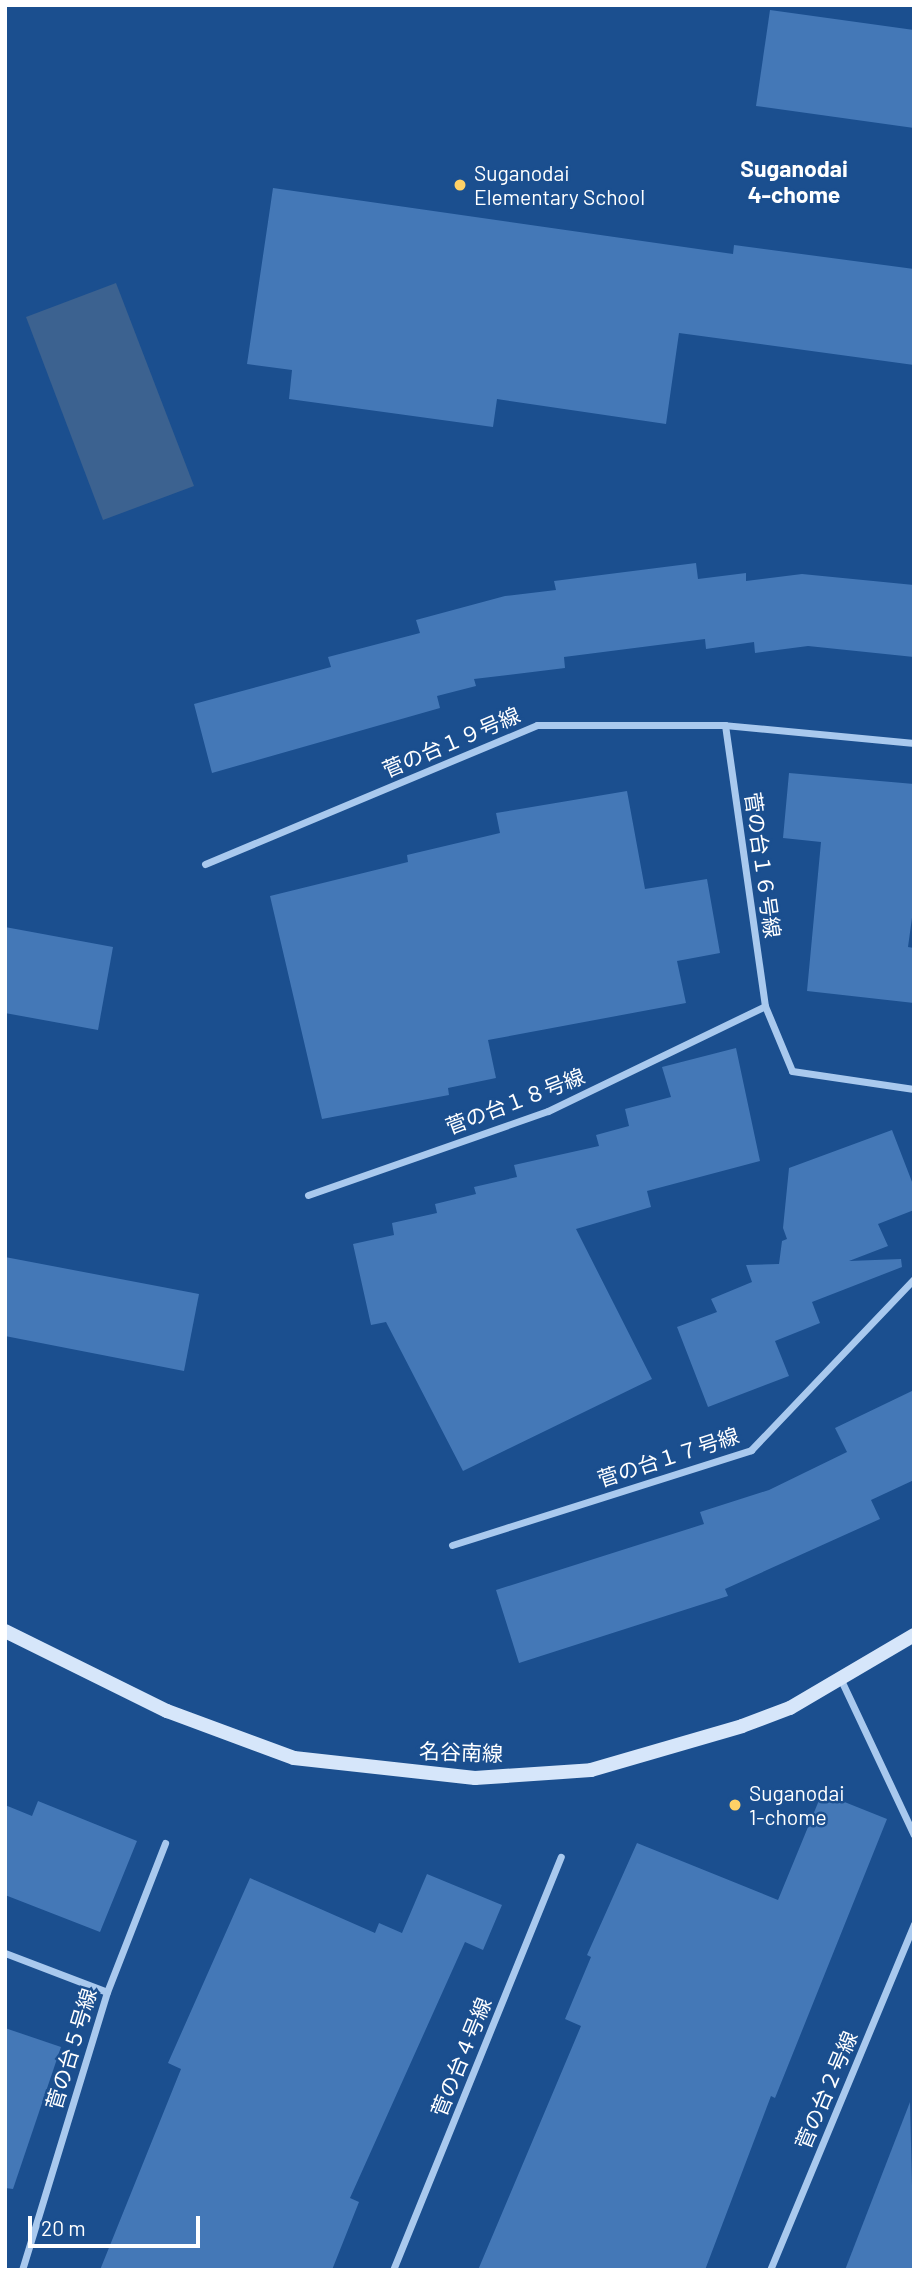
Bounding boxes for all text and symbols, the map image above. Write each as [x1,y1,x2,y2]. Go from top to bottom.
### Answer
district label: Suganodai 4-chome [740,154,848,208]
place label: Suganodai Elementary School [474,160,645,210]
marker: Suganodai Elementary School [452,177,468,193]
street label: 菅の台１９号線 [378,702,524,782]
street label: 菅の台１６号線 [740,790,786,940]
street label: 菅の台１８号線 [442,1063,588,1139]
street label: 菅の台１７号線 [594,1422,742,1492]
street label: 名谷南線 [419,1738,503,1766]
place label: Suganodai 1-chome [749,1780,845,1830]
marker: Suganodai 1-chome [727,1797,743,1813]
street label: 菅の台５号線 [41,1985,101,2113]
street label: 菅の台４号線 [426,1994,496,2120]
street label: 菅の台２号線 [790,2027,862,2153]
scale bar [32,2202,203,2246]
text: 20 m [41,2215,86,2240]

